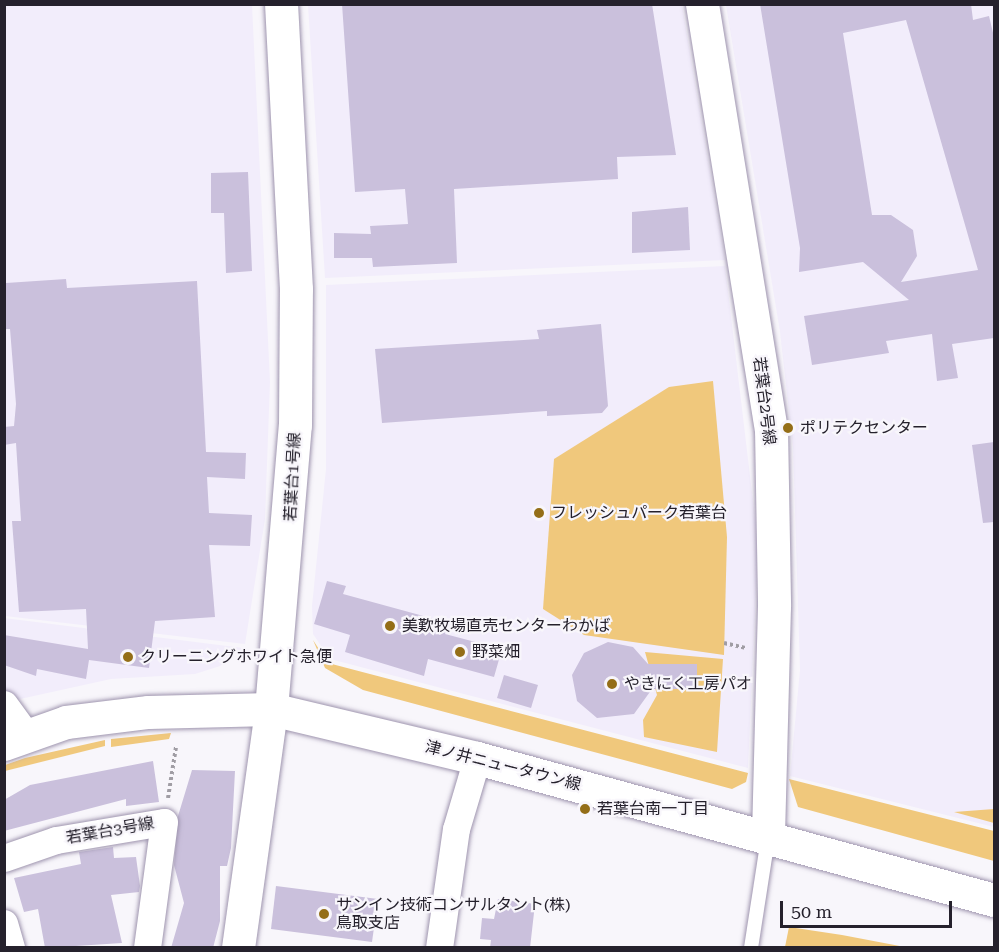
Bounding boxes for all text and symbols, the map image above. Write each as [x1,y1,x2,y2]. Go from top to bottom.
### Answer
street label: 若葉台2号線 [749,356,779,446]
place label: ポリテクセンター [800,418,928,438]
marker: ポリテクセンター [781,421,795,435]
street label: 若葉台1号線 [281,432,305,522]
place label: フレッシュパーク若葉台 [551,503,727,523]
marker: フレッシュパーク若葉台 [532,506,546,520]
place label: 美歎牧場直売センターわかば [402,616,610,636]
marker: 美歎牧場直売センターわかば [383,619,397,633]
place label: 野菜畑 [472,642,520,662]
marker: 野菜畑 [453,645,467,659]
place label: クリーニングホワイト急便 [140,647,332,667]
marker: クリーニングホワイト急便 [121,650,135,664]
place label: やきにく工房パオ [624,674,752,694]
marker: やきにく工房パオ [605,677,619,691]
street label: 津ノ井ニュータウン線 [423,737,583,795]
place label: 若葉台南一丁目 [597,799,709,819]
marker: 若葉台南一丁目 [578,802,592,816]
street label: 若葉台3号線 [65,814,155,848]
scale bar [783,889,956,927]
place label: サンイン技術コンサルタント(株) 鳥取支店 [336,895,570,933]
text: 50 m [791,901,832,922]
marker: サンイン技術コンサルタント(株) 鳥取支店 [317,907,331,921]

